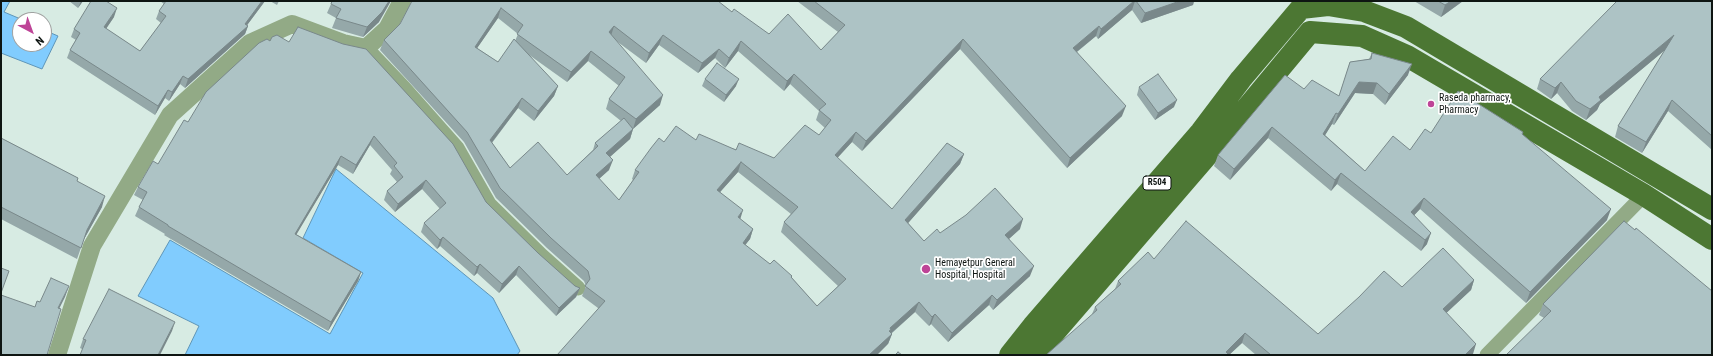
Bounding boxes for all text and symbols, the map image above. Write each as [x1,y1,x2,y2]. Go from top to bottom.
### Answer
north arrow [12,12,52,52]
text: N [33,34,46,48]
place label: Raseda pharmacy, Pharmacy [1439,92,1511,116]
marker: Raseda pharmacy, Pharmacy [1426,99,1436,109]
road number: R504 [1143,176,1171,190]
place label: Hemayetpur General Hospital, Hospital [935,257,1015,280]
marker: Hemayetpur General Hospital, Hospital [920,263,932,275]

